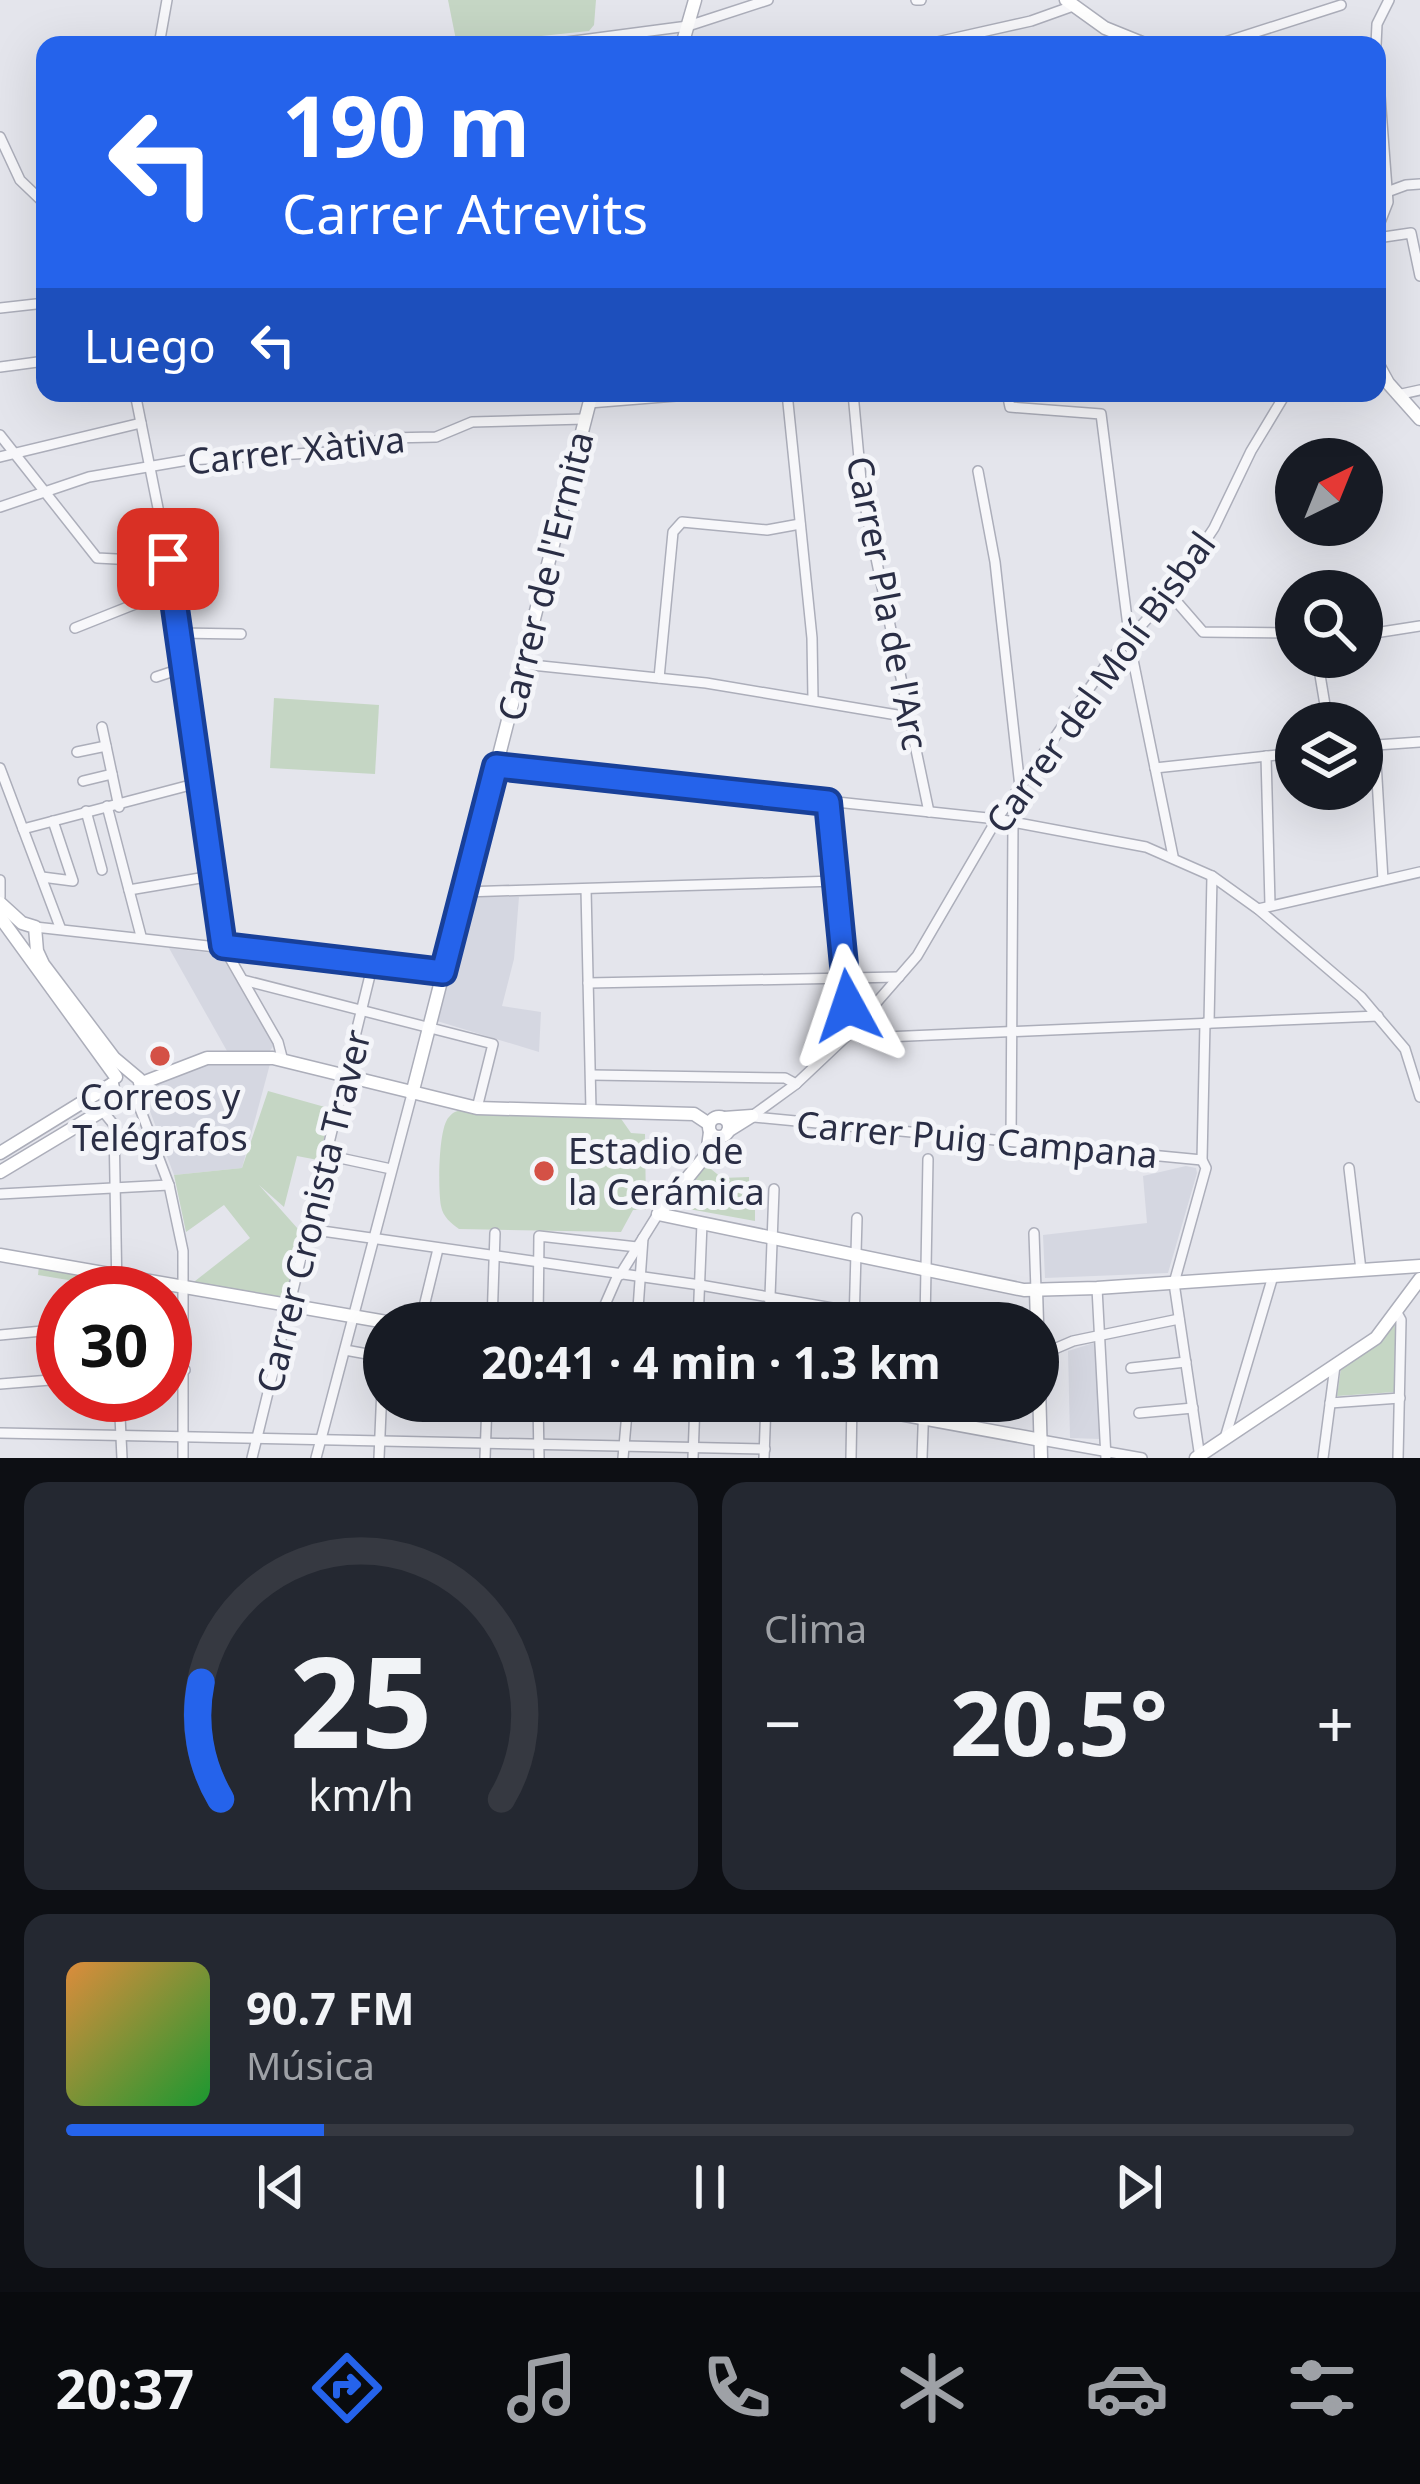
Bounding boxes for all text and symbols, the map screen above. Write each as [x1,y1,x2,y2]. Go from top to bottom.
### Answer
text: 190 m [282,67,530,182]
icon: left [84,84,240,240]
text: Carrer Atrevits [282,176,648,250]
icon: left [240,312,306,378]
text: Luego [84,315,216,376]
street label: Carrer Xàtiva [185,414,407,486]
street label: Carrer de l'Ermita [485,426,605,726]
north arrow [1275,438,1383,546]
map controls [1275,438,1383,810]
street label: Carrer Pla de l'Arc [835,452,941,754]
pin [117,508,219,610]
street label: Carrer del Molí Bisbal [974,521,1226,843]
icon: arrive [135,526,201,592]
button: search [1275,570,1383,678]
button: layers [1275,702,1383,810]
position arrow [785,943,911,1069]
street label: Carrer Cronista Traver [244,1024,382,1398]
marker: Correos y Telégrafos [147,1043,173,1069]
place label: Correos y Telégrafos [72,1072,248,1162]
street label: Carrer Puig Campana [794,1099,1160,1179]
place label: Estadio de la Cerámica [568,1126,765,1216]
marker: Estadio de la Cerámica [531,1158,557,1184]
speed limit sign: 30 [36,1266,192,1422]
text: 20:41 · 4 min · 1.3 km [481,1331,941,1392]
text: Clima [764,1601,867,1654]
text: 25 [290,1615,432,1785]
text: 20.5° [950,1660,1168,1782]
text: − [764,1677,802,1767]
text: + [1316,1677,1354,1767]
text: km/h [308,1765,414,1824]
text: 90.7 FM [246,1977,415,2038]
text: Música [246,2038,375,2091]
icon: previous [248,2154,314,2220]
icon: pause [677,2154,743,2220]
icon: next [1106,2154,1172,2220]
icon: directions [305,2346,389,2430]
icon: music [500,2346,584,2430]
icon: phone [695,2346,779,2430]
icon: climate [890,2346,974,2430]
icon: car [1085,2346,1169,2430]
icon: filters [1280,2346,1364,2430]
text: 20:37 [56,2351,194,2425]

